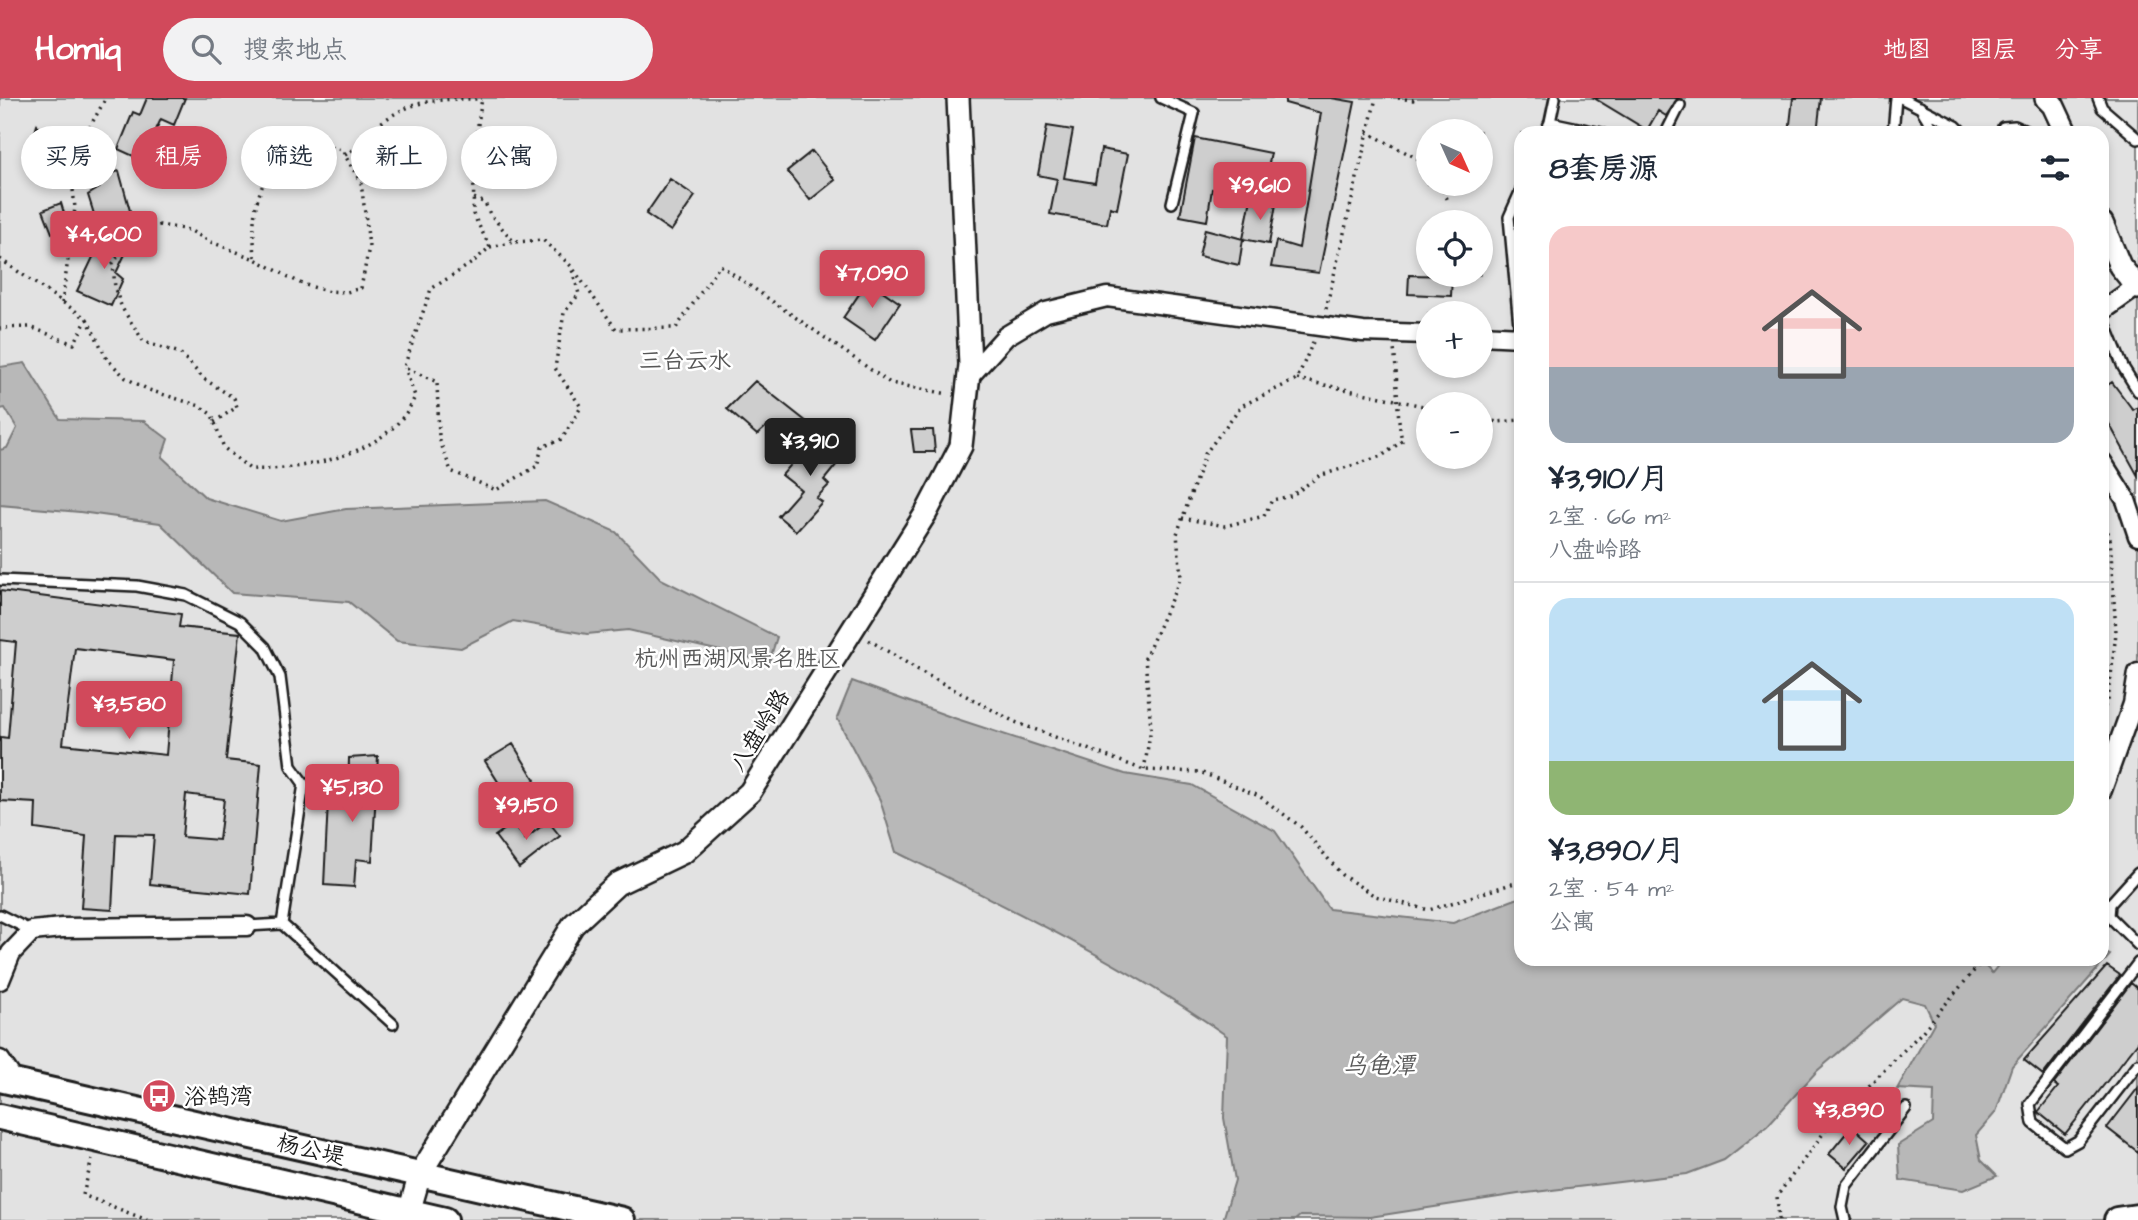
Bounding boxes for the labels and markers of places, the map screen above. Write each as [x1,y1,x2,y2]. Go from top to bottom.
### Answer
pin: ¥9,610 [1203,162,1317,222]
pin: ¥4,600 [47,212,161,271]
pin: ¥7,090 [815,250,929,310]
pin: ¥3,910 [753,418,867,478]
pin: ¥3,580 [72,682,186,741]
pin: ¥5,130 [295,764,409,824]
pin: ¥9,150 [469,782,583,842]
bus stop icon: 浴鹄湾 [140,1077,178,1115]
place label: 浴鹄湾 [184,1081,253,1113]
pin: ¥3,890 [1792,1088,1906,1147]

